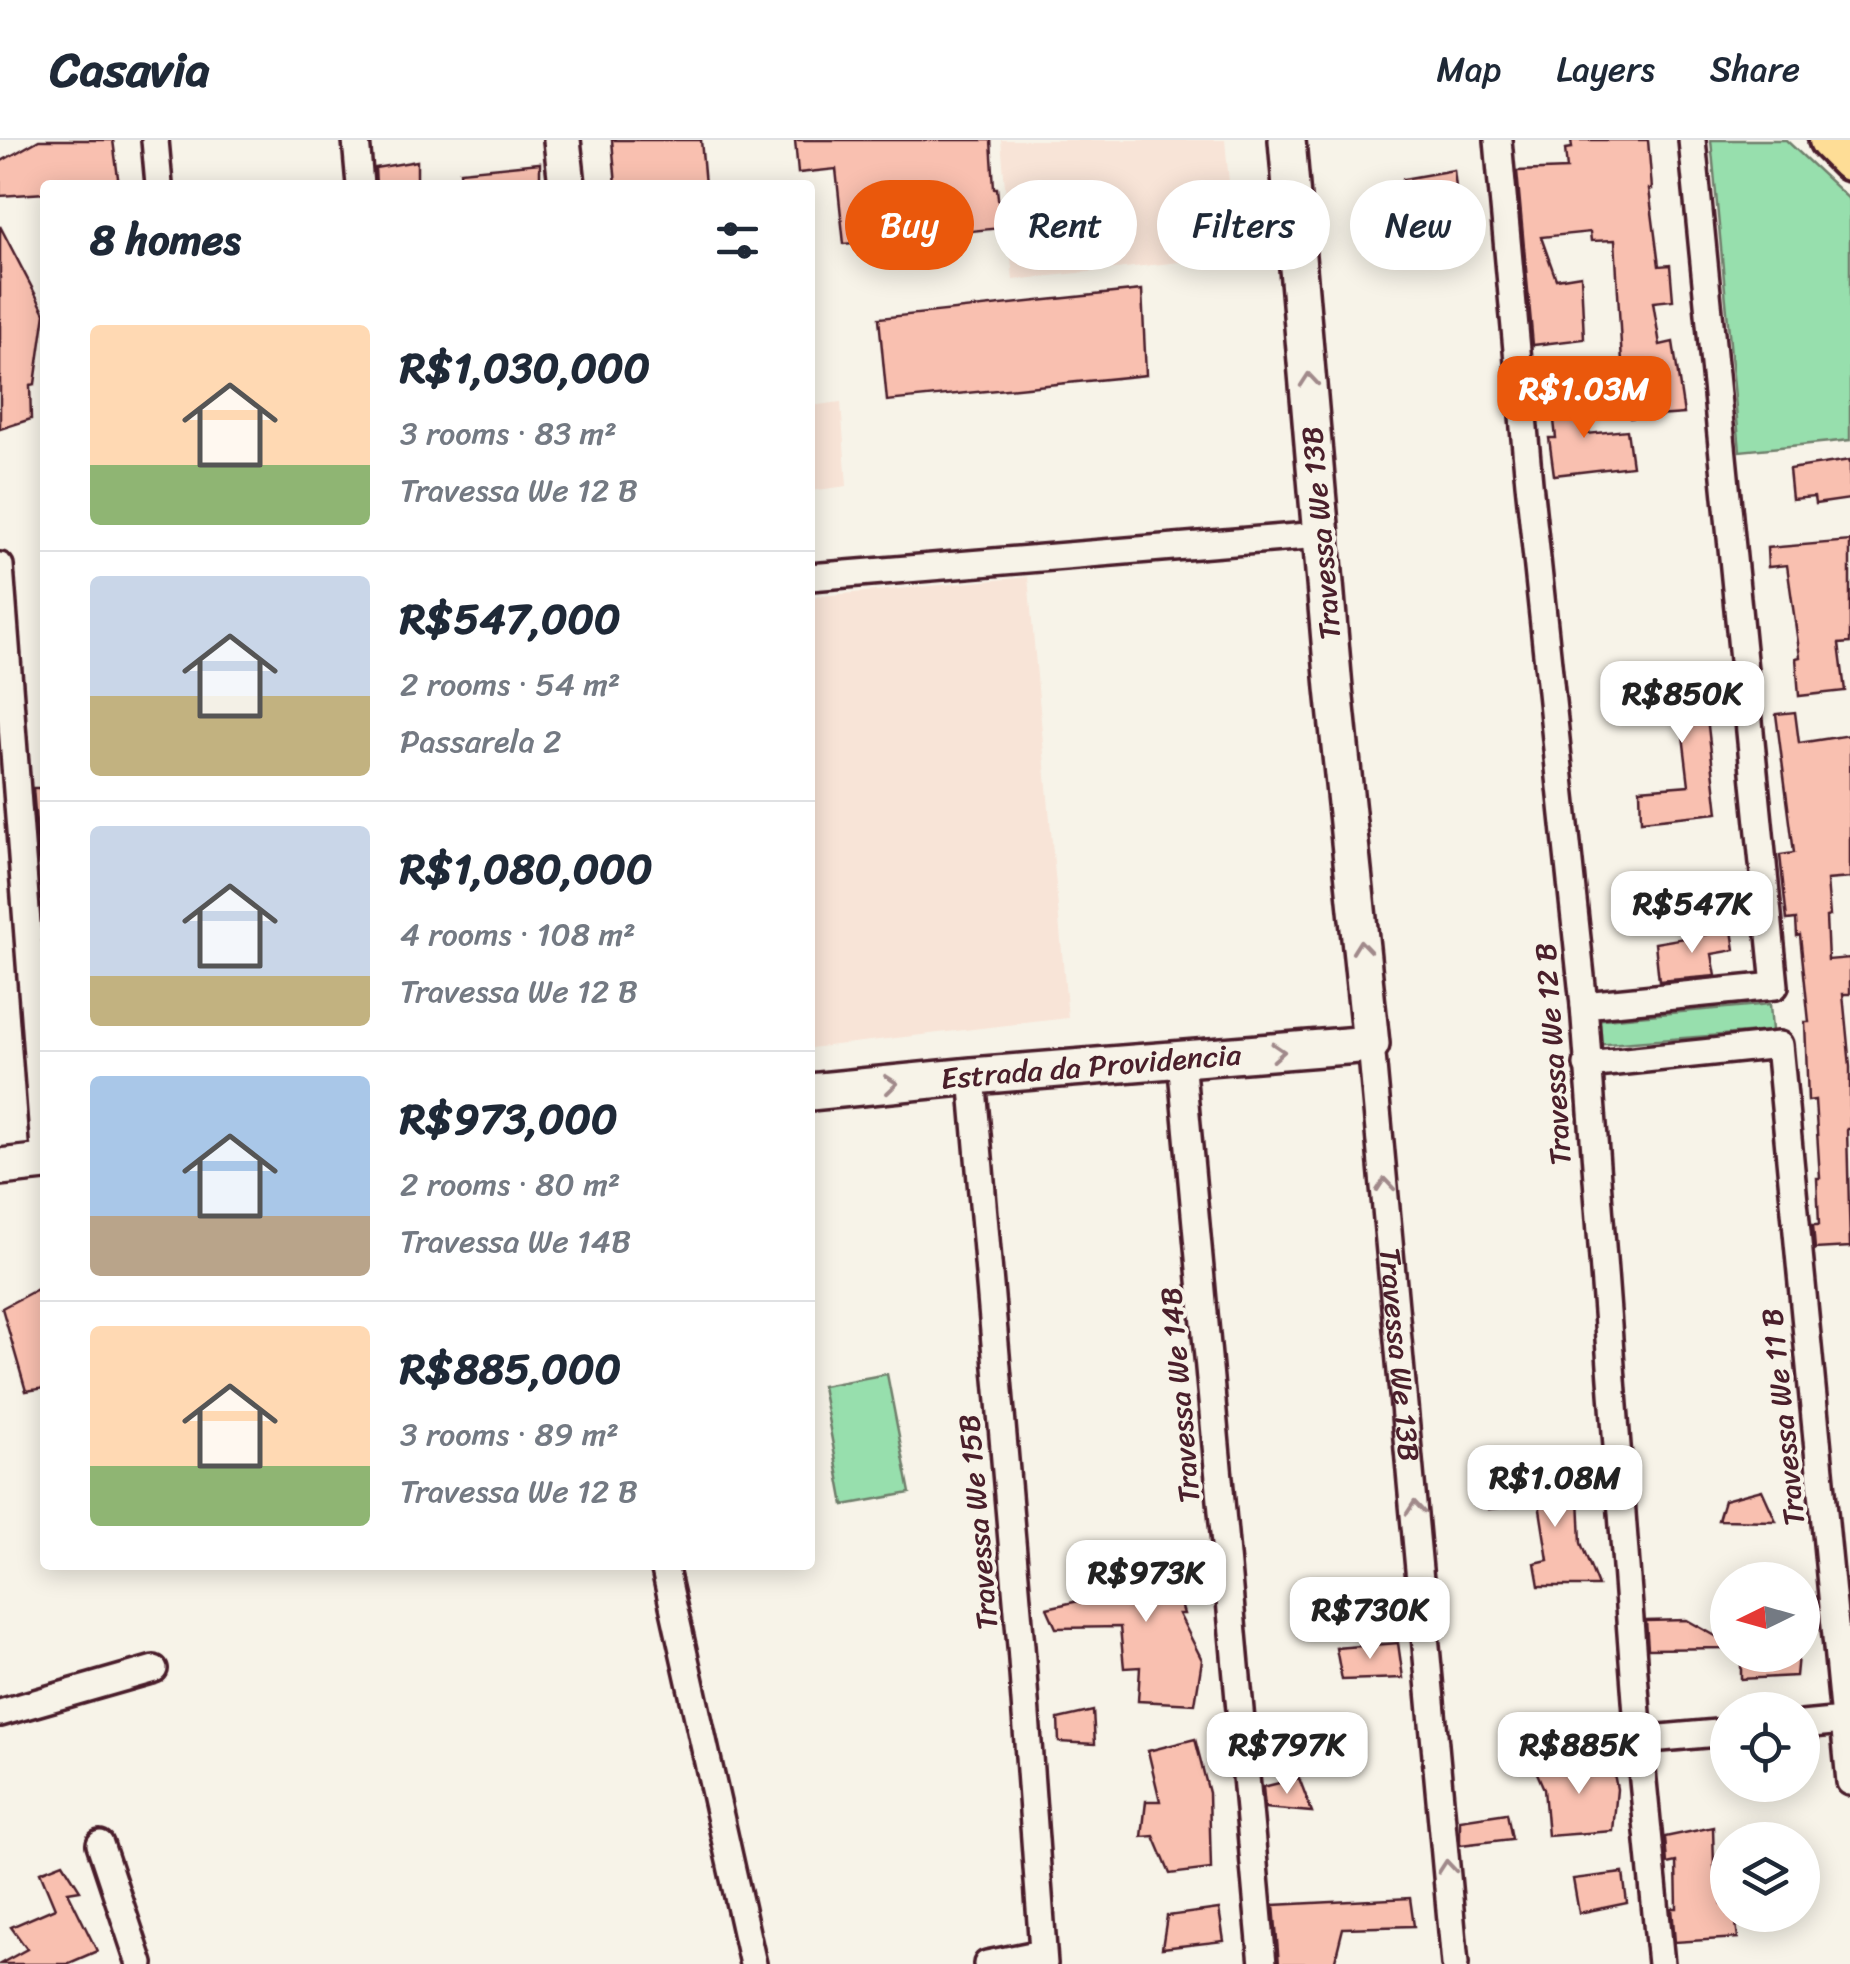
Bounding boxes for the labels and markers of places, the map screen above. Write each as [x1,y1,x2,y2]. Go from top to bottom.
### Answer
pin: R$1.03M [1492,356,1676,441]
pin: R$850K [1601,661,1763,746]
pin: R$547K [1611,871,1773,956]
pin: R$1.08M [1463,1445,1647,1530]
pin: R$973K [1065,1540,1227,1625]
pin: R$730K [1289,1577,1451,1662]
pin: R$797K [1206,1712,1368,1797]
pin: R$885K [1498,1712,1660,1797]

